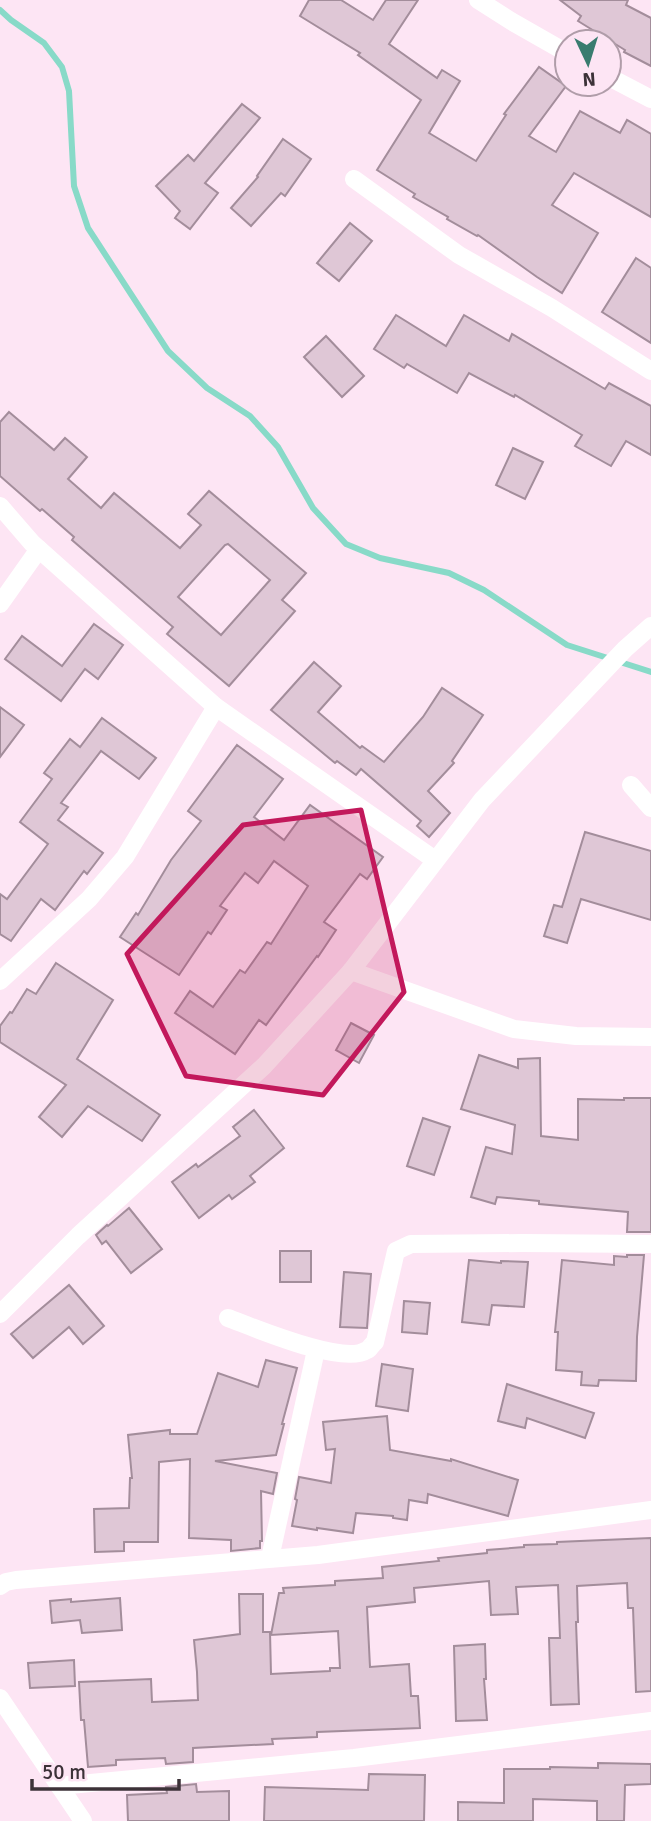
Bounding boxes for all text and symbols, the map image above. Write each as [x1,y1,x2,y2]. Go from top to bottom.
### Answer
north arrow [553,28,623,98]
text: N [582,67,597,91]
scale bar [32,1748,178,1792]
text: 50 m [42,1759,86,1785]

